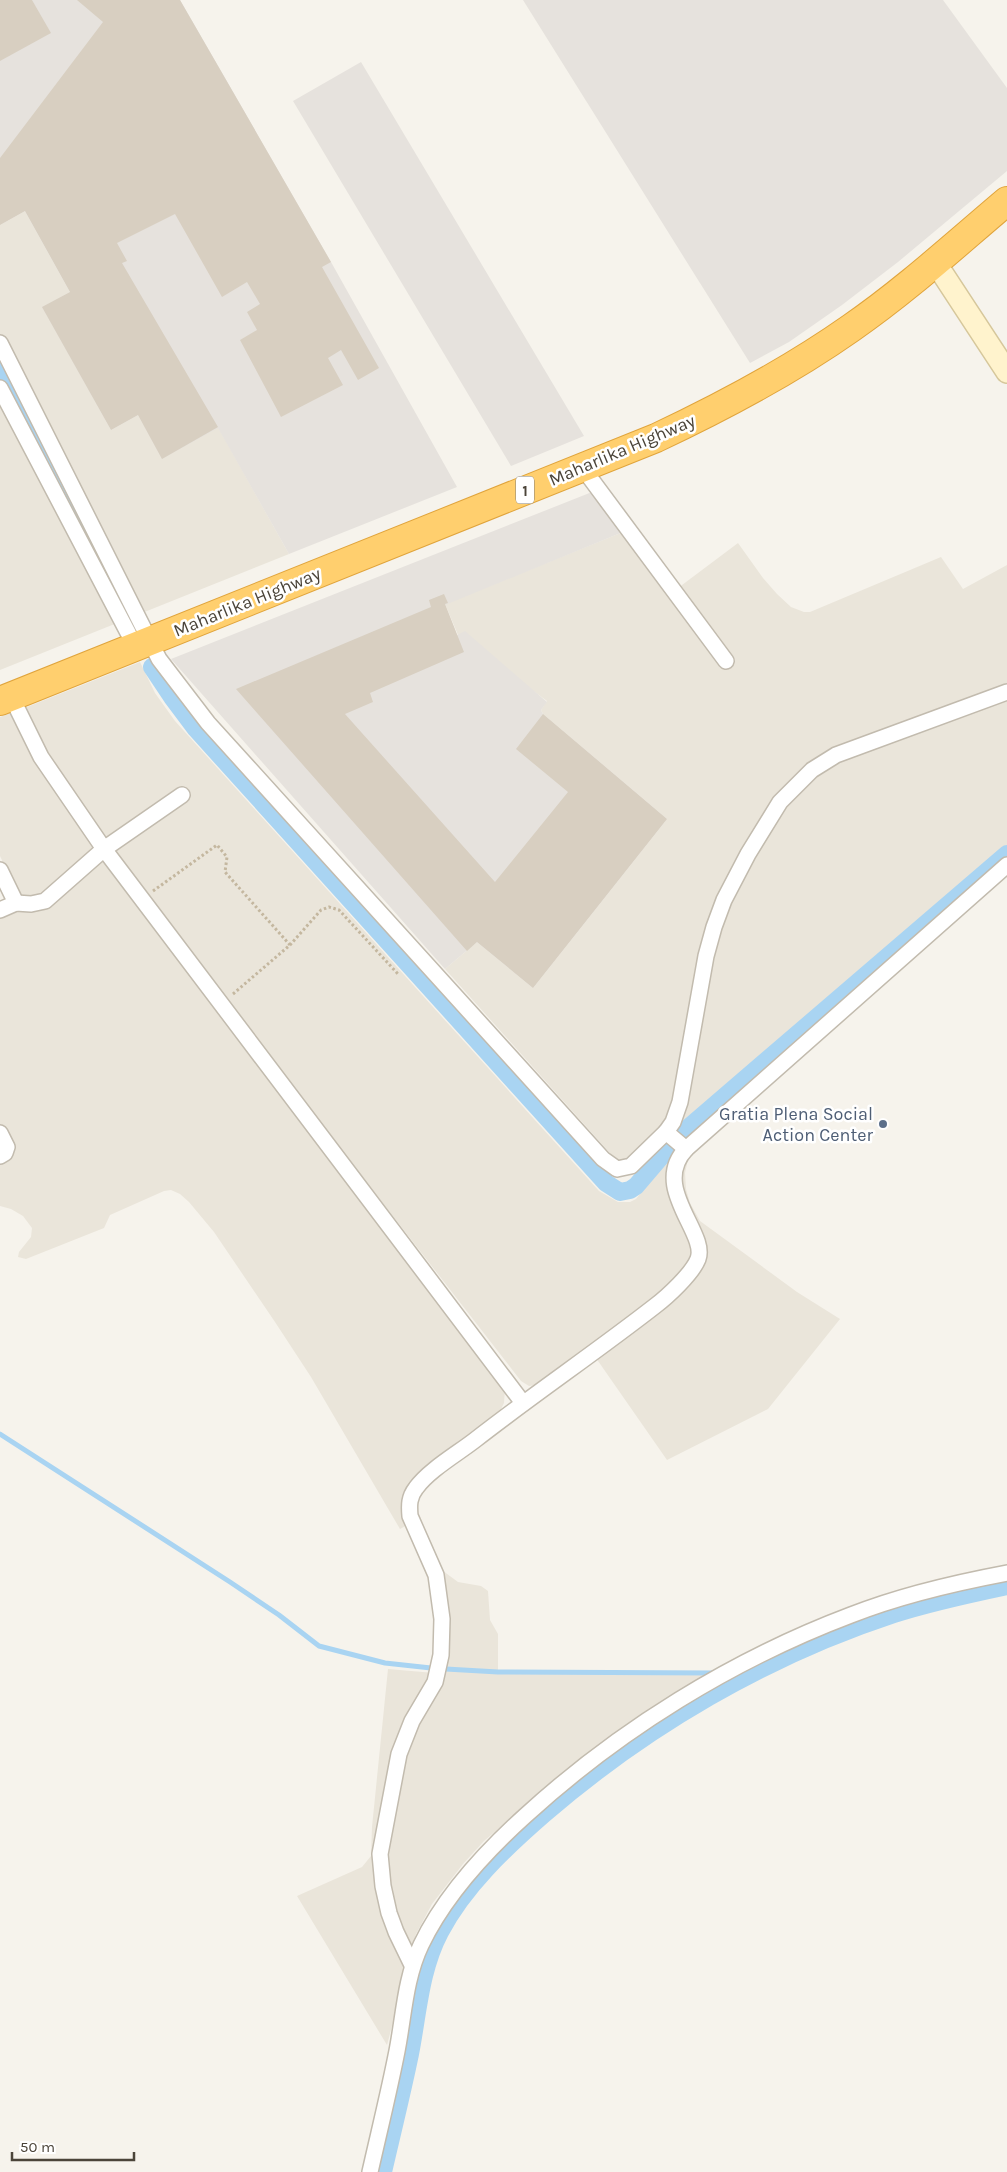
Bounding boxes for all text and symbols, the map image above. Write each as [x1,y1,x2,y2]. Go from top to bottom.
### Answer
street label: Maharlika Highway [545,409,699,491]
road number: 1 [516,476,534,504]
street label: Maharlika Highway [170,562,324,642]
place label: Gratia Plena Social Action Center [719,1103,873,1146]
marker: Gratia Plena Social Action Center [877,1118,889,1130]
scale bar [12,2130,135,2162]
text: 50 m [20,2138,55,2156]

